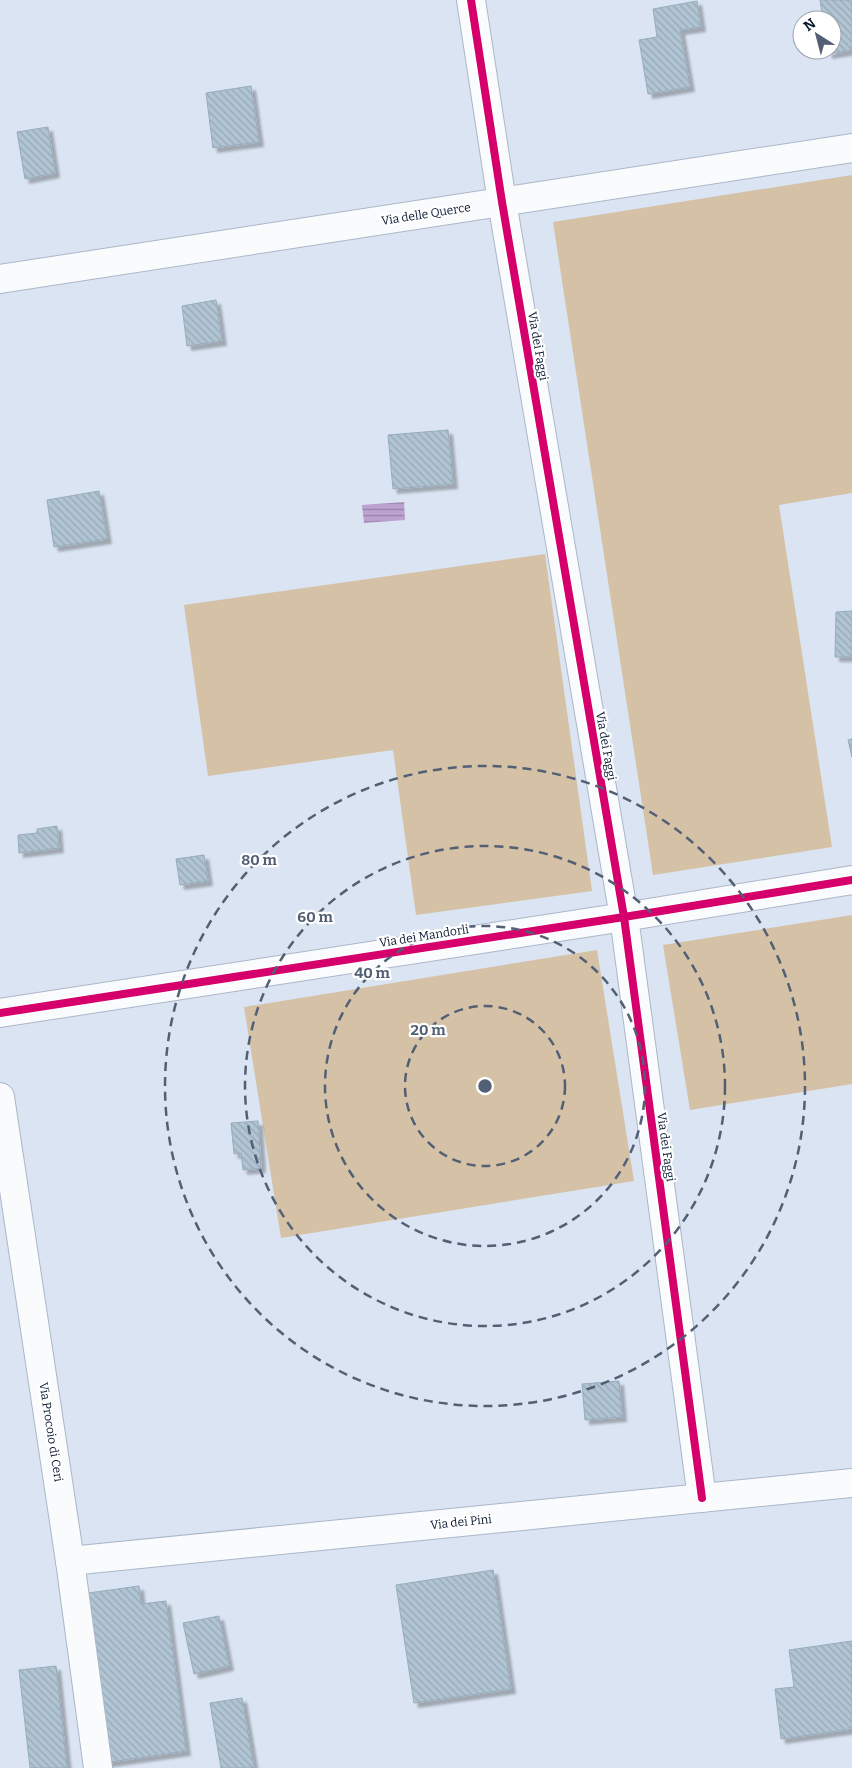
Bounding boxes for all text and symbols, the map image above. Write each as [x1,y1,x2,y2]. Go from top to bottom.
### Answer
north arrow [792,10,842,60]
text: N [800,15,819,35]
street label: Via delle Querce [380,200,472,228]
street label: Via dei Faggi [525,310,551,382]
street label: Via dei Faggi [593,710,619,782]
text: 80 m [241,851,277,869]
text: 60 m [297,908,333,926]
street label: Via dei Mandorli [378,922,470,950]
text: 40 m [354,964,391,982]
text: 20 m [411,1021,446,1039]
centre of rings [476,1077,494,1095]
street label: Via dei Faggi [654,1112,678,1183]
street label: Via Procoio di Ceri [36,1381,66,1483]
street label: Via dei Pini [430,1512,493,1532]

